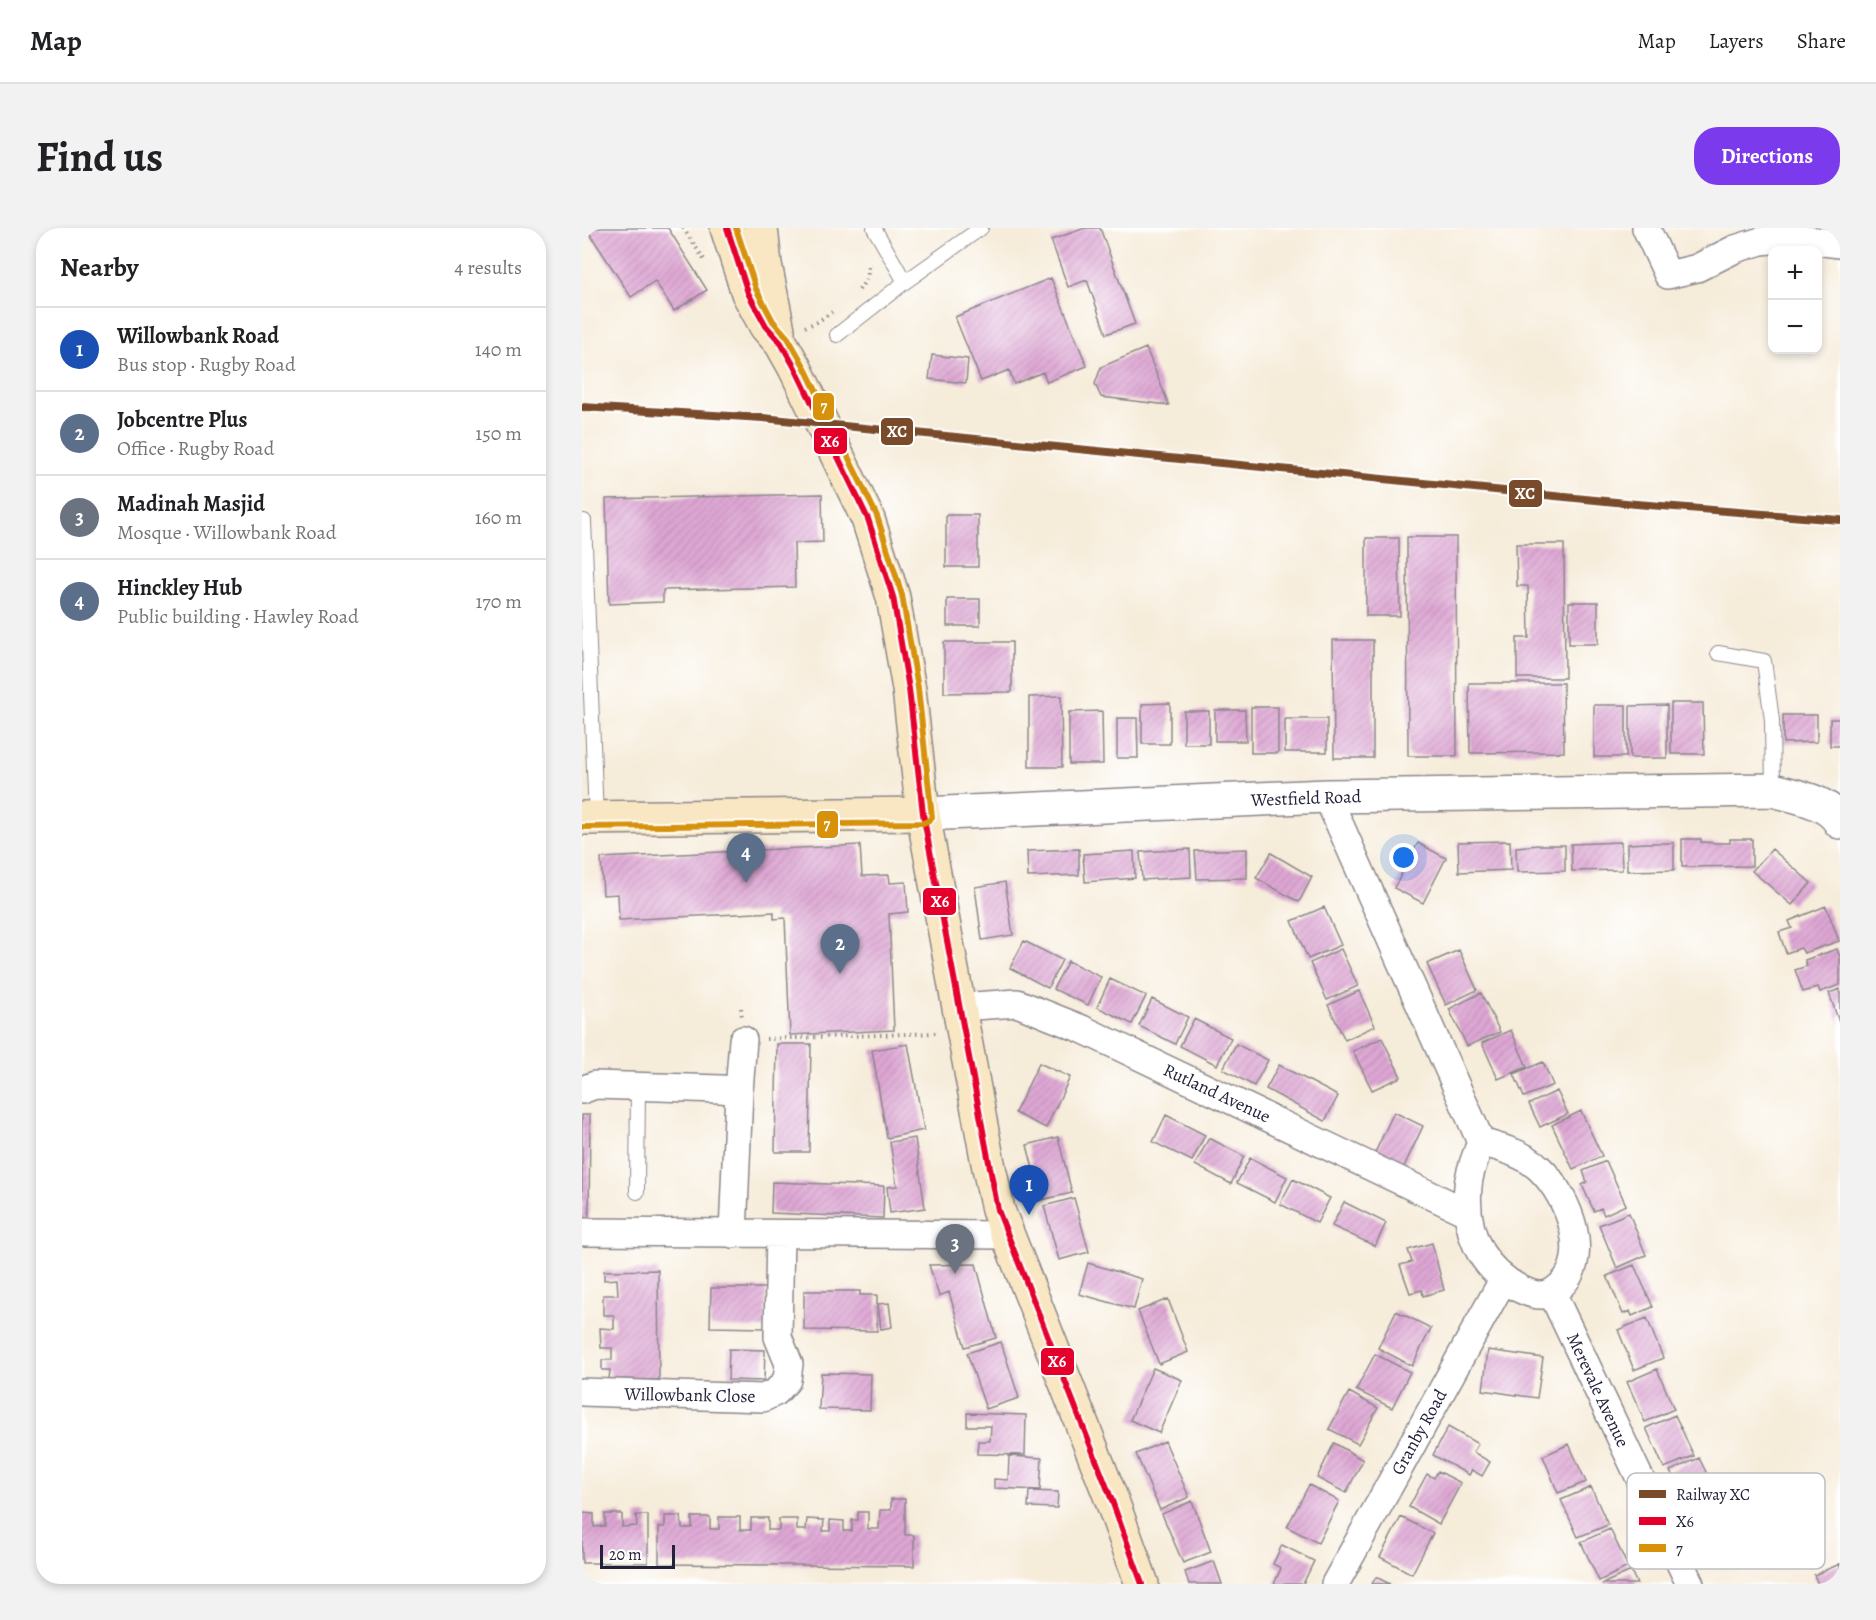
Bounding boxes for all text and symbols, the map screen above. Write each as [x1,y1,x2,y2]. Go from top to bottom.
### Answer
text: Map [30,22,82,60]
text: Map [1637,27,1676,55]
text: Layers [1709,27,1764,55]
text: Share [1797,27,1846,55]
button: Directions [1694,127,1840,185]
text: Find us [36,128,163,185]
map controls [1768,246,1822,354]
button: + [1768,246,1822,300]
text: Nearby [60,250,139,285]
text: 4 results [454,254,522,281]
button: − [1768,300,1822,354]
text: Willowbank Road [117,321,279,351]
text: 1 [76,336,83,363]
text: 140 m [475,336,522,363]
text: Bus stop · Rugby Road [117,351,296,378]
line badge: 7 [812,392,835,421]
text: 7 [821,396,828,418]
text: Jobcentre Plus [117,405,248,435]
line badge: XC [880,417,914,446]
text: 2 [75,420,84,447]
text: 150 m [475,420,522,447]
text: XC [887,421,907,443]
line badge: X6 [813,427,848,455]
text: X6 [821,431,840,453]
text: Office · Rugby Road [117,435,274,462]
line badge: XC [1508,479,1543,508]
text: XC [1515,483,1535,505]
text: Madinah Masjid [117,489,265,519]
text: 3 [75,504,84,531]
text: 160 m [475,504,522,531]
text: Mosque · Willowbank Road [117,519,336,546]
text: Hinckley Hub [117,573,242,603]
text: 4 [75,588,84,615]
text: 170 m [476,588,522,615]
text: Public building · Hawley Road [117,603,359,630]
street label: Westfield Road [1249,784,1362,812]
line badge: 7 [816,810,839,839]
text: 7 [824,814,831,836]
pin: 4 [726,834,766,883]
your location [1389,843,1418,872]
line badge: X6 [922,887,957,916]
text: X6 [931,891,950,913]
pin: 2 [820,924,860,974]
street label: Rutland Avenue [1160,1058,1274,1128]
pin: 1 [1010,1166,1048,1215]
pin: 3 [936,1224,974,1274]
street label: Merevale Avenue [1561,1329,1635,1451]
line badge: X6 [1040,1347,1075,1376]
text: X6 [1048,1351,1067,1373]
street label: Willowbank Close [623,1382,756,1408]
street label: Granby Road [1386,1385,1453,1479]
legend [1627,1473,1825,1569]
text: Railway XC [1676,1484,1750,1506]
text: X6 [1676,1511,1694,1533]
text: 7 [1676,1538,1683,1560]
scale bar [600,1542,675,1570]
text: 20 m [609,1544,642,1566]

